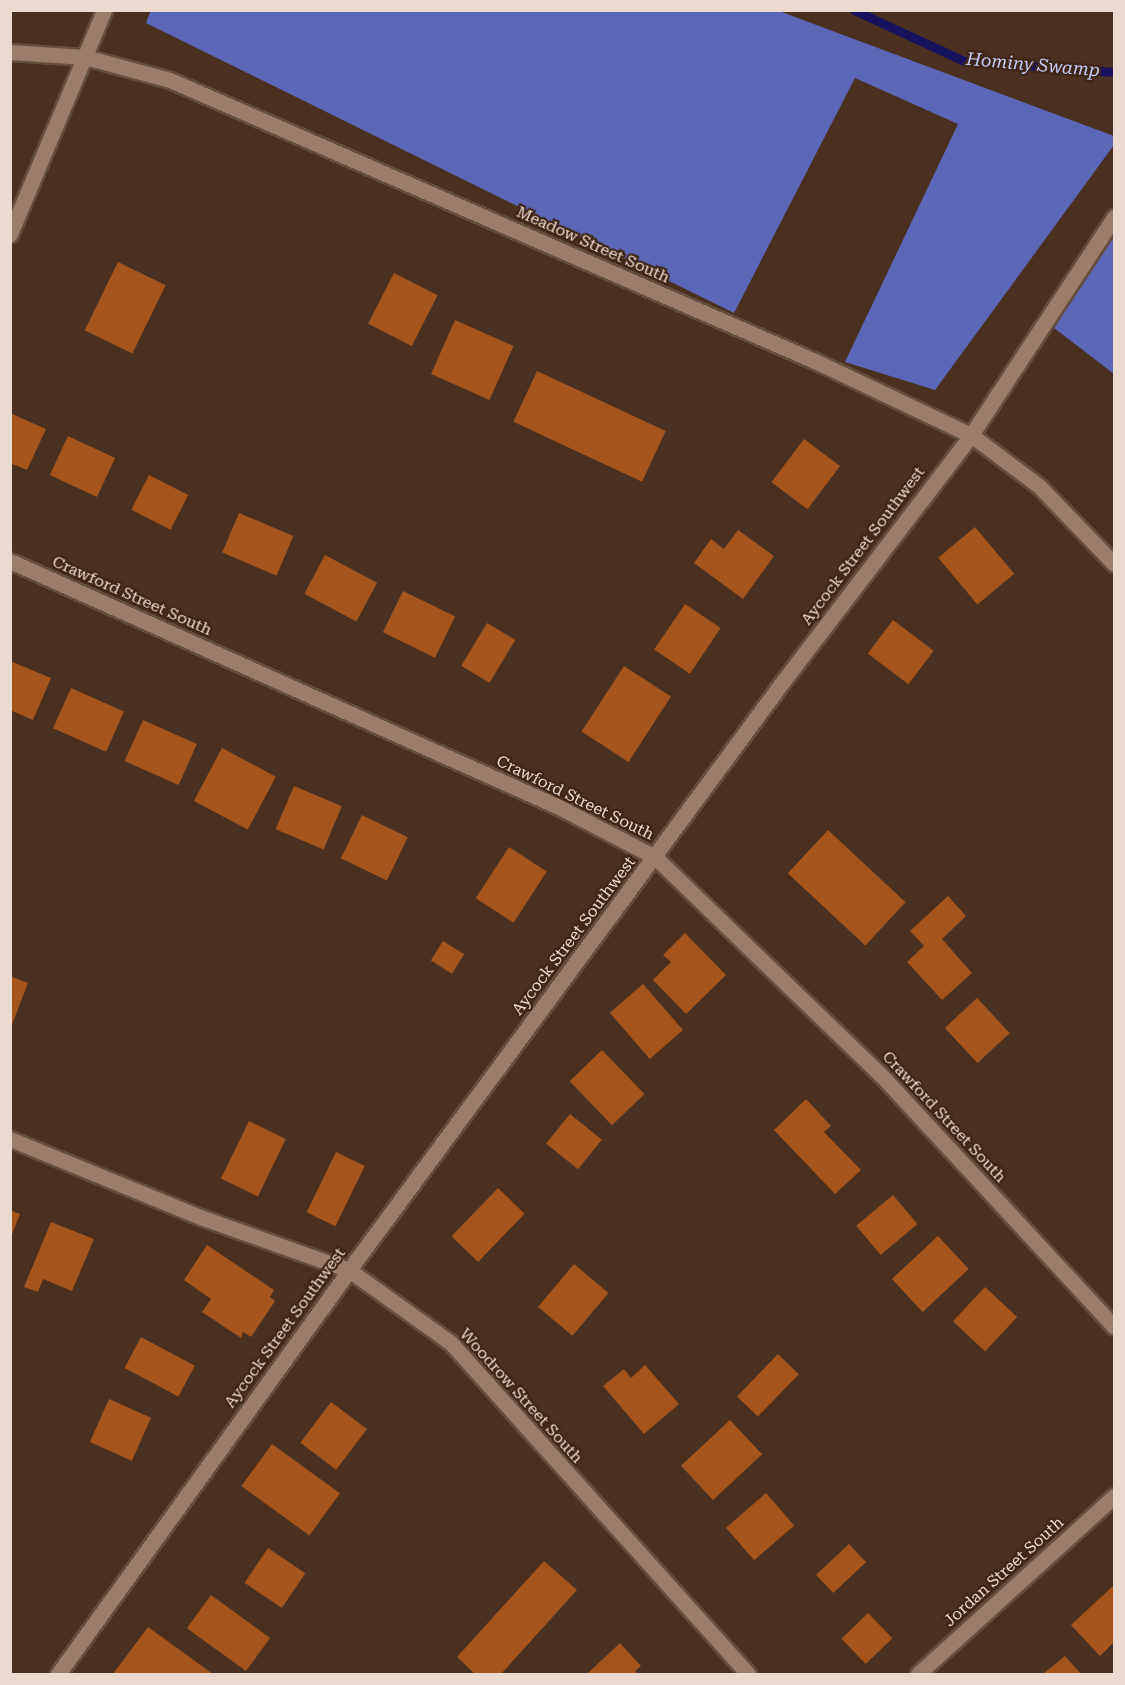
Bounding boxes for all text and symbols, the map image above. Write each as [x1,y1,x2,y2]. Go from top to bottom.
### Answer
water label: Hominy Swamp [965,48,1101,82]
street label: Meadow Street South [513,203,673,287]
street label: Aycock Street Southwest [797,463,929,629]
street label: Crawford Street South [49,552,215,640]
street label: Crawford Street South [493,752,657,844]
street label: Aycock Street Southwest [508,853,640,1019]
street label: Crawford Street South [878,1047,1010,1187]
street label: Aycock Street Southwest [220,1244,350,1412]
street label: Woodrow Street South [455,1325,587,1467]
street label: Jordan Street South [940,1513,1068,1631]

